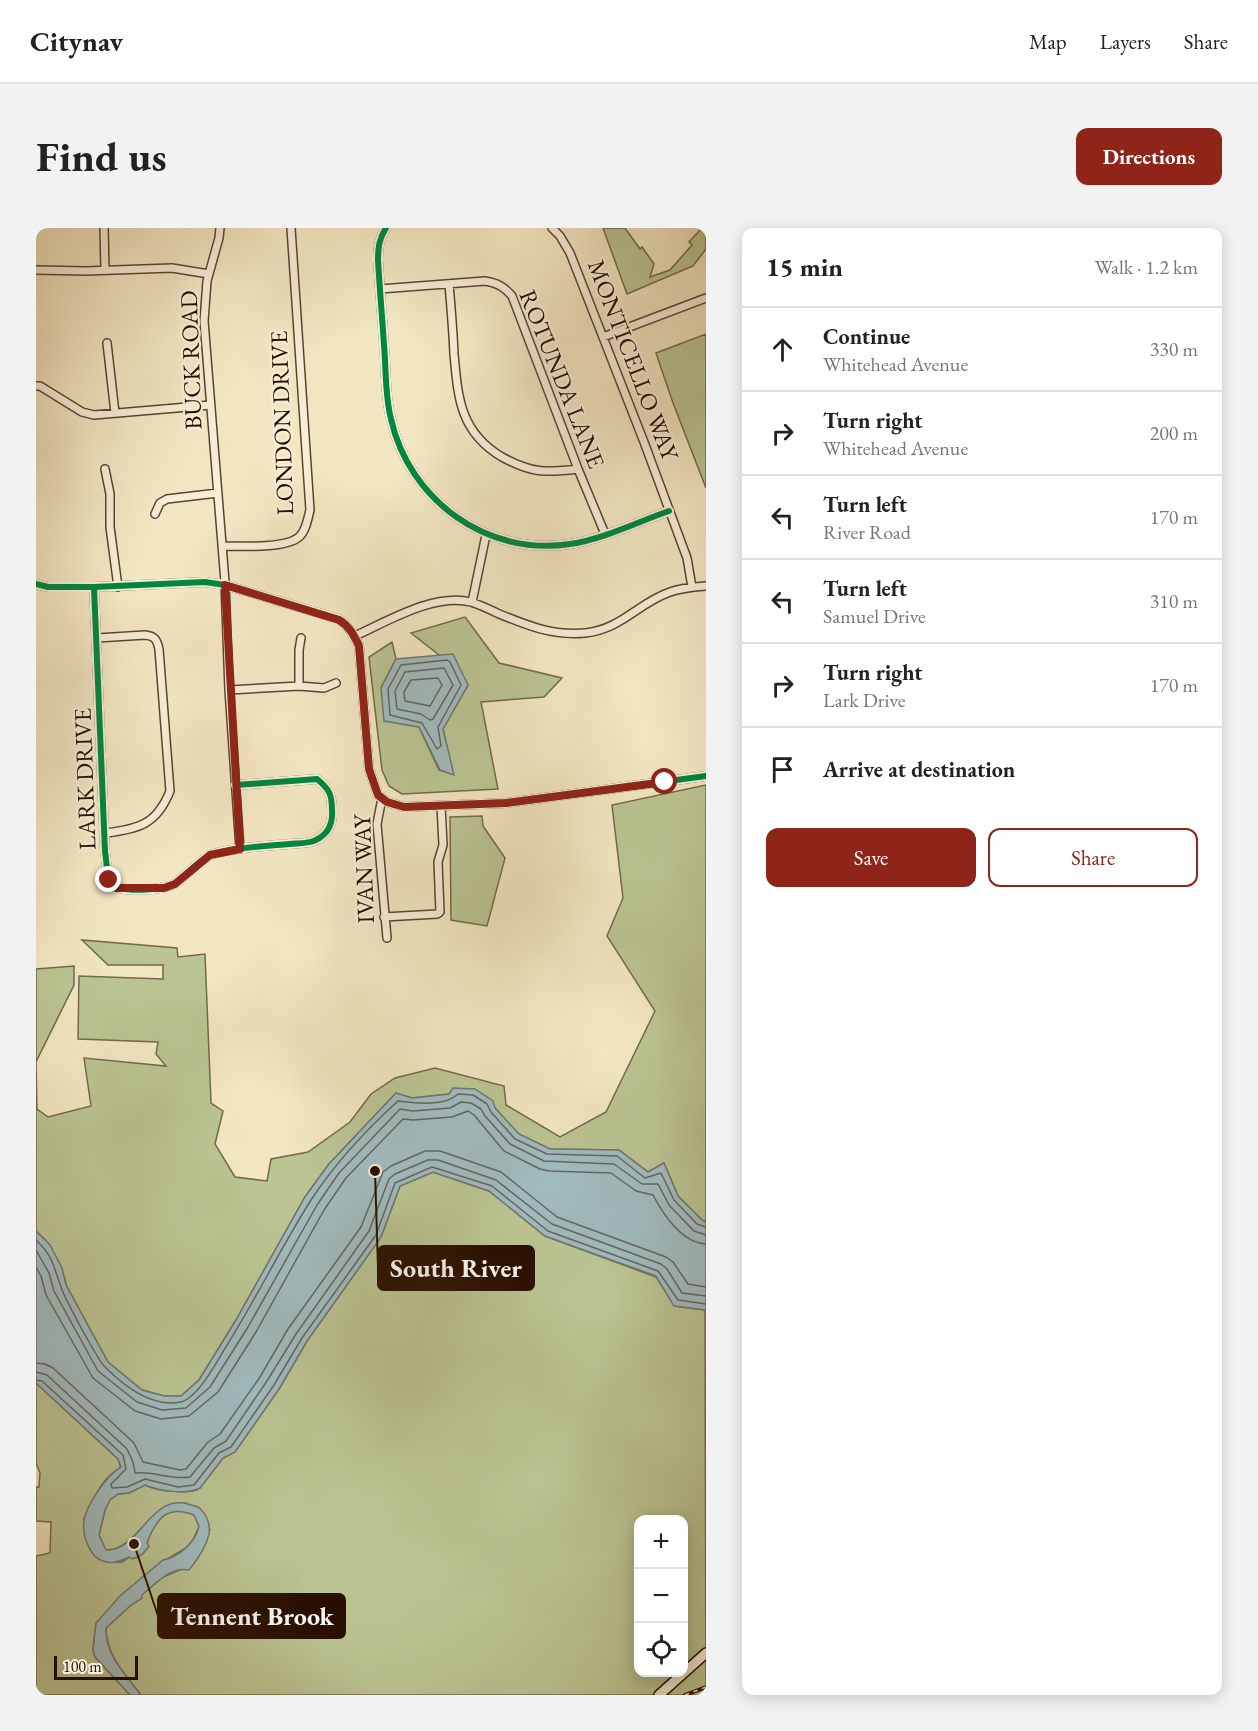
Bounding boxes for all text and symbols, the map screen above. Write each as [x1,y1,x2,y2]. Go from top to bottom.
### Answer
text: Citynav [30,23,123,59]
text: Map [1029,28,1067,55]
text: Layers [1100,28,1151,55]
text: Share [1184,28,1228,55]
button: Directions [1076,128,1222,185]
text: Find us [36,129,167,184]
text: 15 min [766,250,843,284]
text: Walk · 1.2 km [1095,254,1198,280]
street label: MONTICELLO WAY [581,255,686,466]
street label: ROTUNDA LANE [513,285,612,473]
street label: BUCK ROAD [173,290,208,430]
text: Continue [823,322,910,351]
street label: LONDON DRIVE [263,330,300,516]
icon: ahead [766,333,799,366]
text: 330 m [1150,336,1198,362]
text: Whitehead Avenue [823,351,968,377]
text: Turn right [823,406,922,435]
icon: right [766,417,799,450]
text: 200 m [1150,420,1198,446]
text: Whitehead Avenue [823,435,968,461]
text: Turn left [823,490,907,519]
icon: left [766,501,799,534]
text: 170 m [1150,504,1198,530]
text: River Road [823,519,911,545]
text: Turn left [823,574,907,603]
icon: left [766,585,799,618]
text: 310 m [1150,588,1198,614]
text: Samuel Drive [823,603,926,629]
text: Turn right [823,658,922,687]
icon: right [766,669,799,702]
text: 170 m [1150,672,1198,698]
text: Lark Drive [823,687,905,713]
street label: LARK DRIVE [67,708,102,850]
icon: arrive [766,753,799,786]
text: Arrive at destination [823,755,1015,784]
route start [651,768,677,794]
street label: IVAN WAY [346,813,381,924]
button: Save [766,828,976,887]
button: Share [988,828,1198,887]
route end [95,866,121,892]
callout: South River [378,1246,534,1290]
text: South River [390,1251,522,1285]
map controls [634,1515,688,1677]
button: + [634,1515,688,1569]
button: − [634,1569,688,1623]
callout: Tennent Brook [158,1594,345,1638]
text: Tennent Brook [170,1599,335,1633]
button: locate [634,1623,688,1677]
scale bar [54,1653,138,1680]
text: 100 m [63,1656,102,1677]

